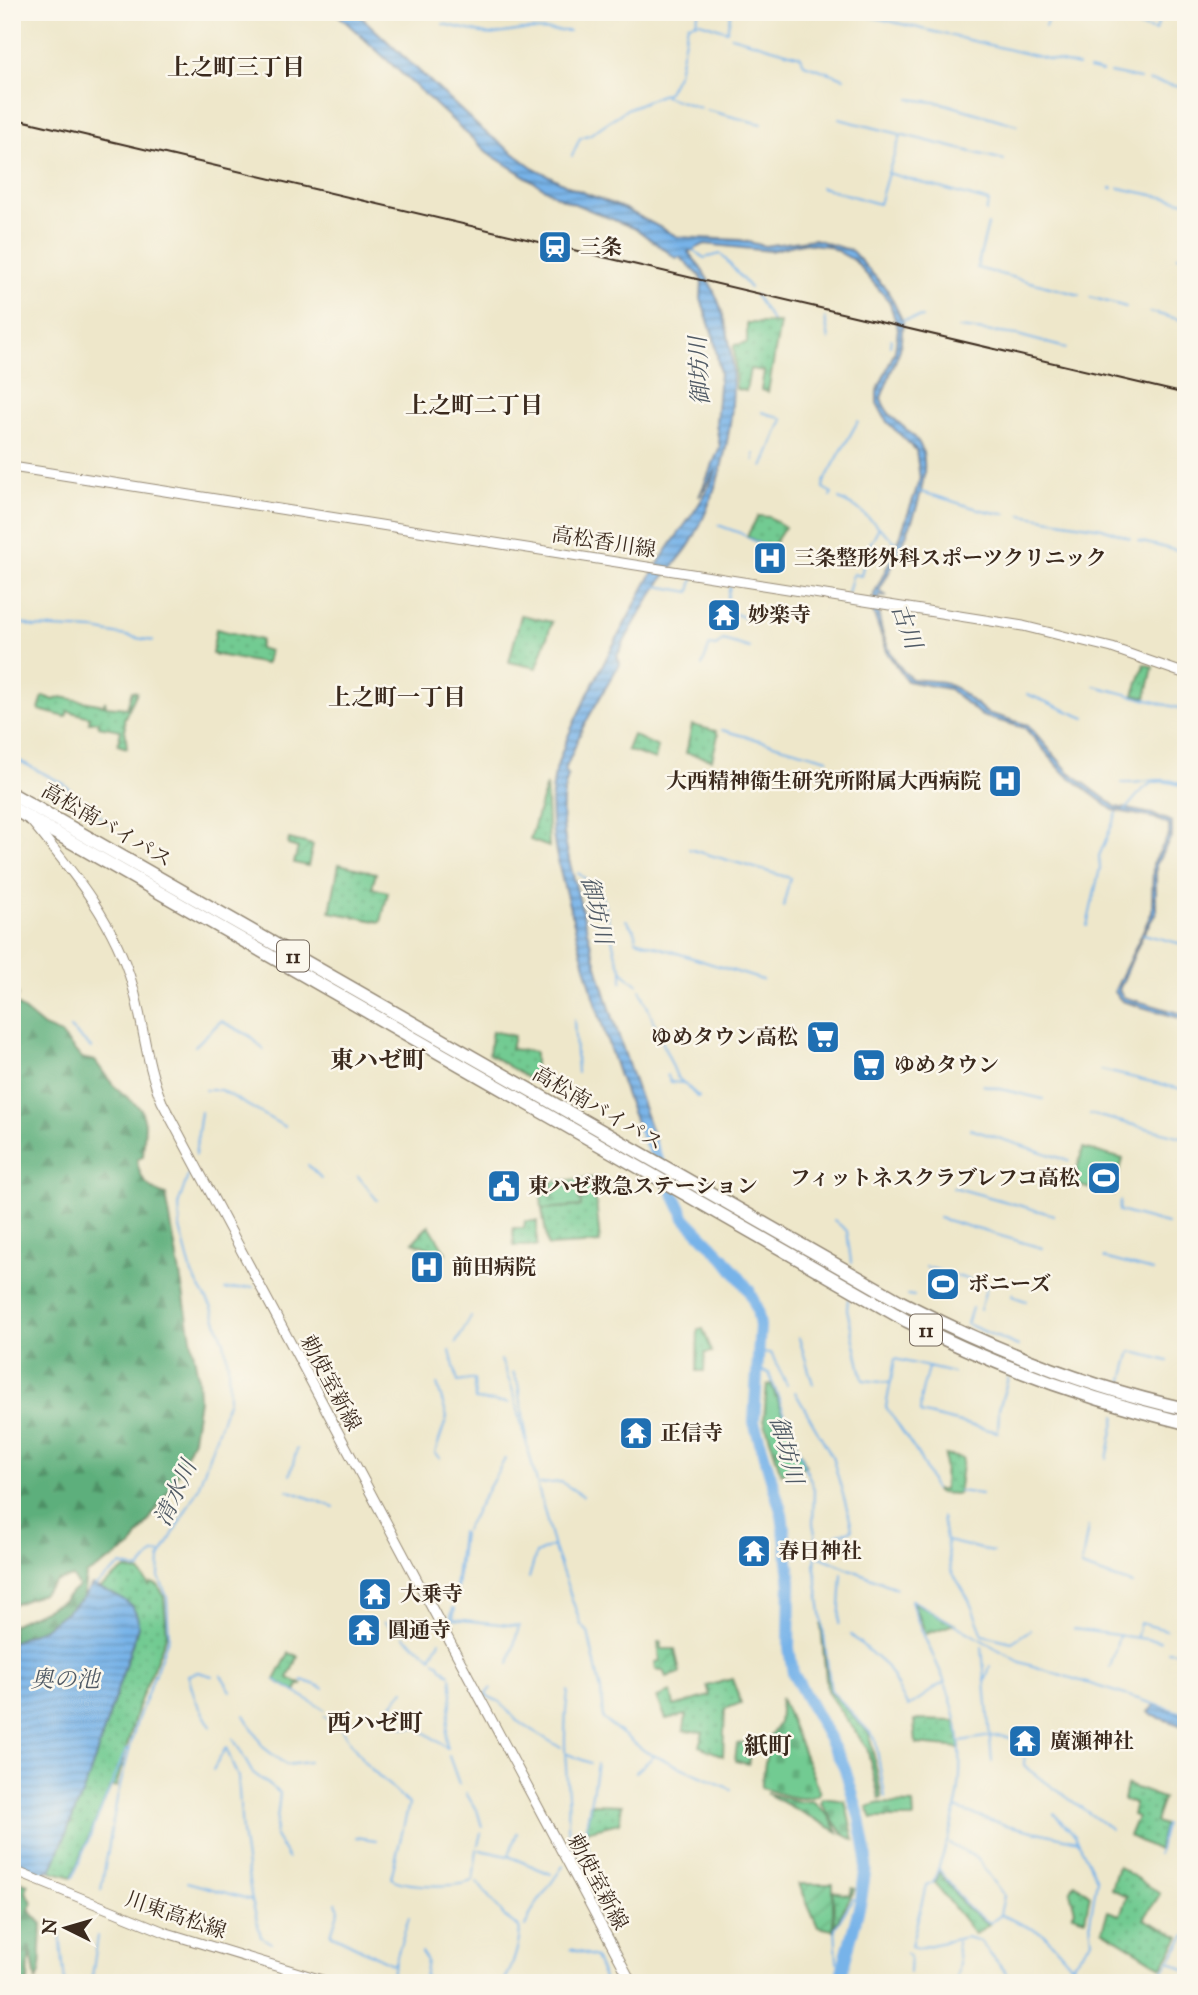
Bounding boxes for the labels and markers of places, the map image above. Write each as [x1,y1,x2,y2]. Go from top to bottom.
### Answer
station icon: 三条 [536,228,574,266]
place label: 三条 [580,234,622,260]
hospital icon: 三条整形外科スポーツクリニック [751,539,789,577]
place label: 三条整形外科スポーツクリニック [794,545,1107,571]
temple icon: 妙楽寺 [705,596,743,634]
place label: 妙楽寺 [748,602,811,628]
hospital icon: 大西精神衛生研究所附属大西病院 [986,762,1024,800]
place label: 大西精神衛生研究所附属大西病院 [666,768,981,794]
supermarket icon: ゆめタウン高松 [804,1018,842,1056]
place label: ゆめタウン高松 [651,1024,798,1050]
supermarket icon: ゆめタウン [850,1046,888,1084]
place label: ゆめタウン [894,1052,999,1078]
sports icon: フィットネスクラブレフコ高松 [1085,1159,1123,1197]
place label: フィットネスクラブレフコ高松 [790,1165,1080,1191]
public building icon: 東ハゼ救急ステーション [485,1167,523,1205]
place label: 東ハゼ救急ステーション [528,1173,758,1199]
hospital icon: 前田病院 [408,1248,446,1286]
place label: 前田病院 [452,1254,536,1280]
sports icon: ボニーズ [924,1265,962,1303]
place label: ボニーズ [968,1271,1051,1297]
temple icon: 正信寺 [617,1414,655,1452]
place label: 正信寺 [660,1420,723,1446]
temple icon: 春日神社 [735,1532,773,1570]
place label: 春日神社 [778,1538,862,1564]
temple icon: 大乗寺 [356,1575,394,1613]
place label: 大乗寺 [400,1581,463,1607]
temple icon: 圓通寺 [345,1611,383,1649]
place label: 圓通寺 [388,1617,451,1643]
temple icon: 廣瀬神社 [1006,1722,1044,1760]
place label: 廣瀬神社 [1050,1728,1134,1754]

